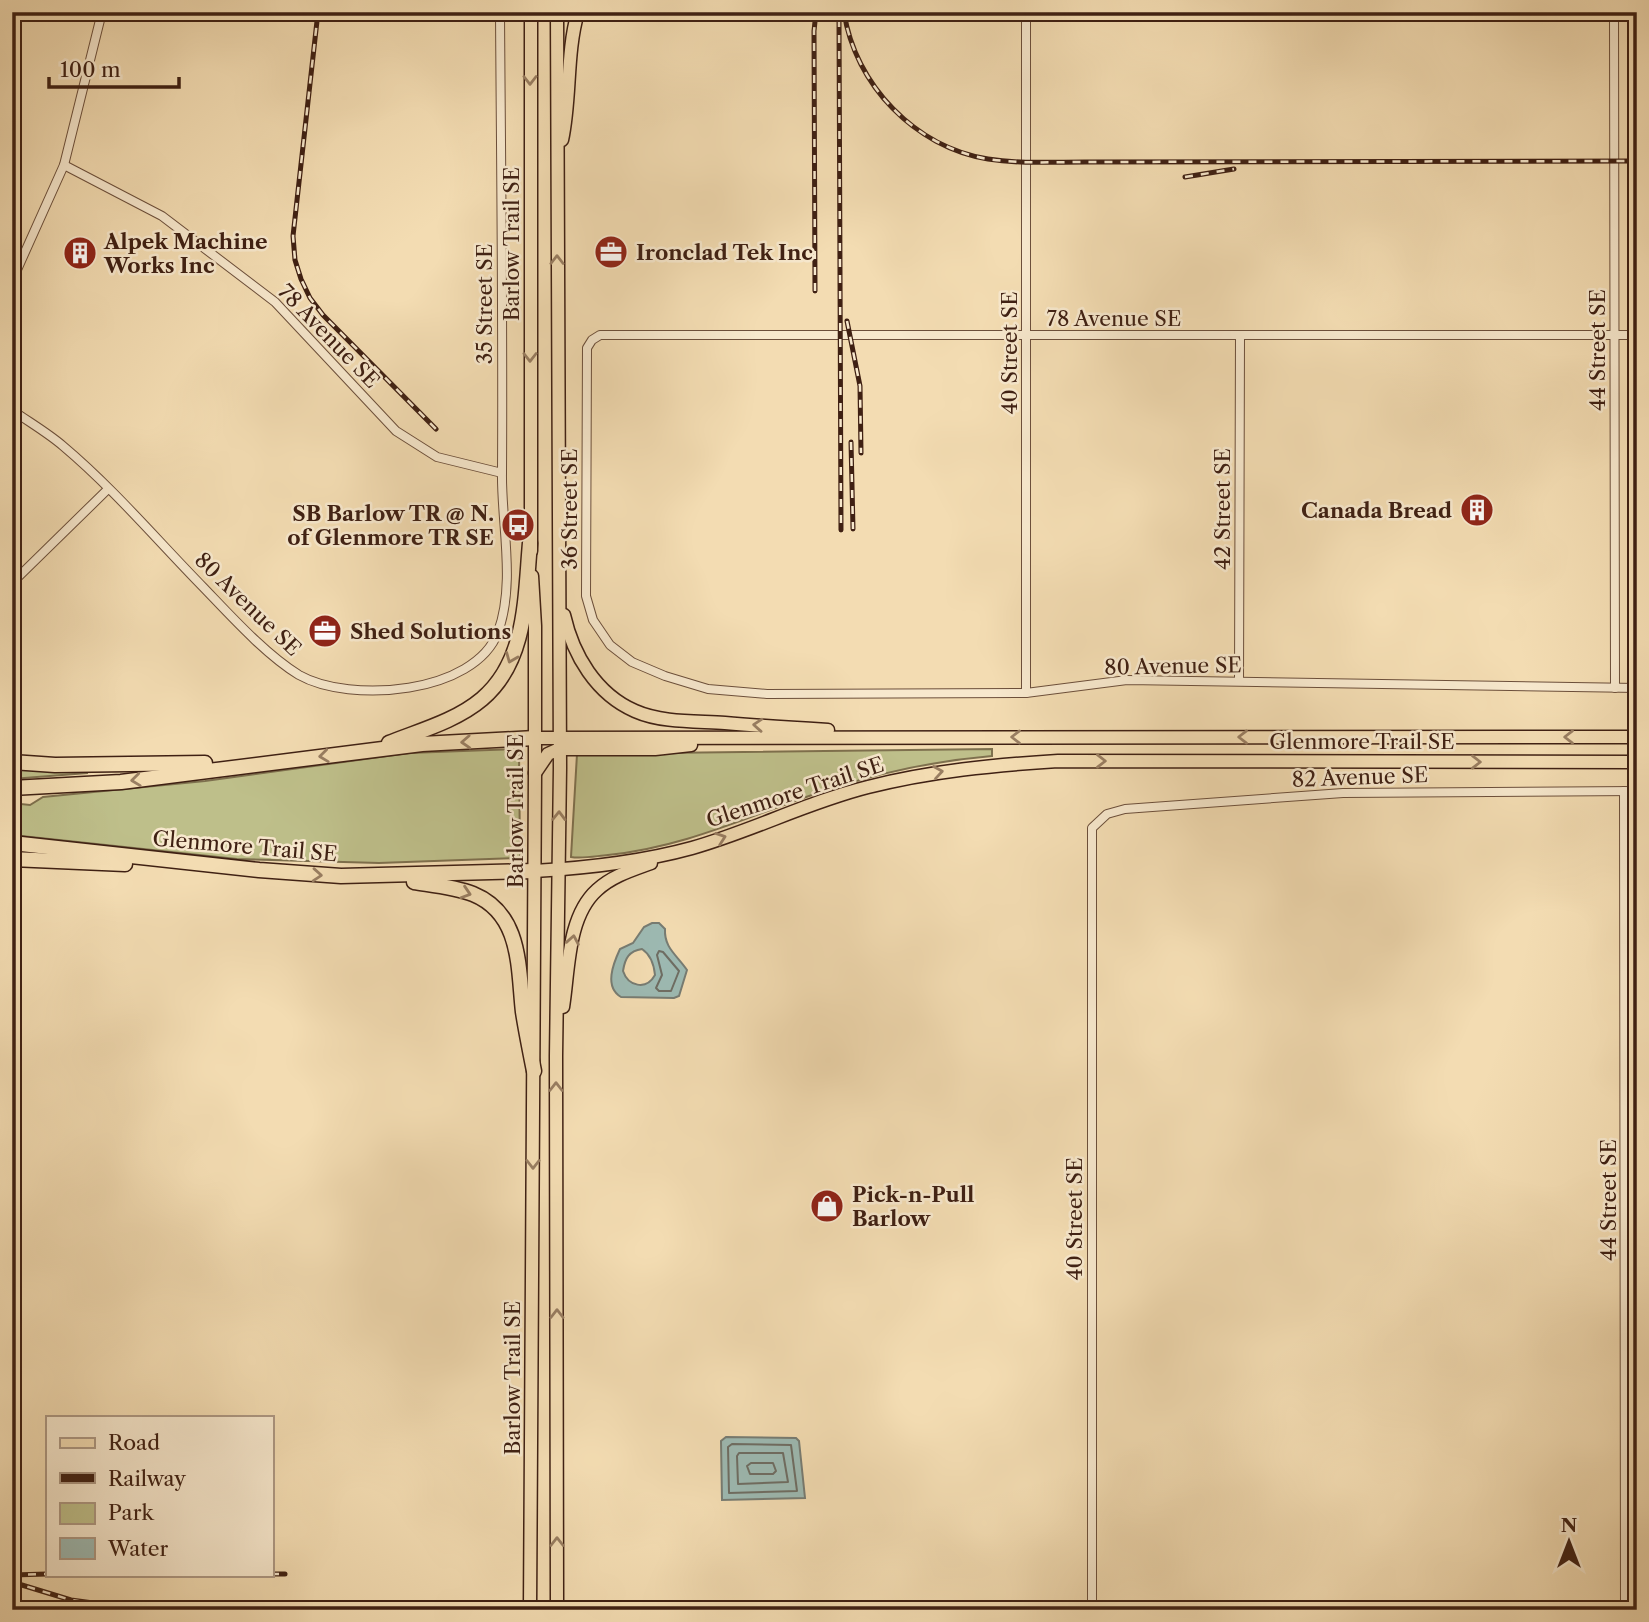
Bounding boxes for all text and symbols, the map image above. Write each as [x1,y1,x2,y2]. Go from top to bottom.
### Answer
scale bar [49,46,178,90]
text: 100 m [60,57,121,82]
one-way arrow [522,76,538,86]
street label: Barlow Trail SE [499,167,524,321]
place label: Alpek Machine Works Inc [103,229,268,278]
office icon: Ironclad Tek Inc [592,233,630,271]
building icon: Alpek Machine Works Inc [61,234,99,272]
place label: Ironclad Tek Inc [636,240,813,265]
street label: 35 Street SE [472,244,497,364]
one-way arrow [549,254,565,264]
street label: 78 Avenue SE [273,279,385,393]
street label: 44 Street SE [1585,289,1610,411]
street label: 40 Street SE [997,291,1022,415]
street label: 78 Avenue SE [1047,306,1181,331]
one-way arrow [522,352,538,363]
street label: 36 Street SE [557,448,582,570]
street label: 42 Street SE [1210,448,1235,570]
building icon: Canada Bread [1458,491,1496,529]
place label: Canada Bread [1301,498,1452,523]
place label: SB Barlow TR @ N. of Glenmore TR SE [287,501,494,550]
bus stop icon: SB Barlow TR @ N. of Glenmore TR SE [499,506,537,544]
street label: 80 Avenue SE [190,547,306,661]
office icon: Shed Solutions [306,612,344,650]
place label: Shed Solutions [350,619,511,644]
one-way arrow [506,652,520,664]
street label: 80 Avenue SE [1104,652,1242,680]
one-way arrow [752,718,763,733]
one-way arrow [1010,729,1020,745]
one-way arrow [1237,729,1248,745]
street label: Glenmore Trail SE [1269,729,1455,754]
one-way arrow [1563,729,1573,745]
one-way arrow [461,734,472,749]
street label: Barlow Trail SE [503,734,528,888]
one-way arrow [318,749,330,764]
street label: Glenmore Trail SE [703,751,887,833]
one-way arrow [1097,753,1107,769]
one-way arrow [1471,754,1482,770]
street label: 82 Avenue SE [1291,762,1429,792]
one-way arrow [932,765,944,780]
one-way arrow [130,772,141,787]
one-way arrow [551,810,567,820]
street label: Glenmore Trail SE [152,825,338,867]
one-way arrow [714,832,726,847]
one-way arrow [311,867,322,882]
one-way arrow [459,884,471,899]
one-way arrow [565,934,580,946]
one-way arrow [548,1081,564,1091]
street label: 44 Street SE [1596,1139,1621,1261]
street label: 40 Street SE [1062,1157,1087,1281]
one-way arrow [525,1159,541,1169]
place label: Pick-n-Pull Barlow [852,1182,975,1231]
shop icon: Pick-n-Pull Barlow [808,1187,846,1225]
street label: Barlow Trail SE [500,1301,525,1455]
one-way arrow [549,1308,565,1319]
legend [46,1416,273,1576]
text: Road [108,1430,160,1455]
text: Railway [108,1466,186,1491]
text: Park [108,1500,154,1525]
north arrow [1534,1506,1604,1576]
text: N [1561,1514,1577,1537]
text: Water [107,1536,168,1561]
one-way arrow [549,1536,565,1546]

